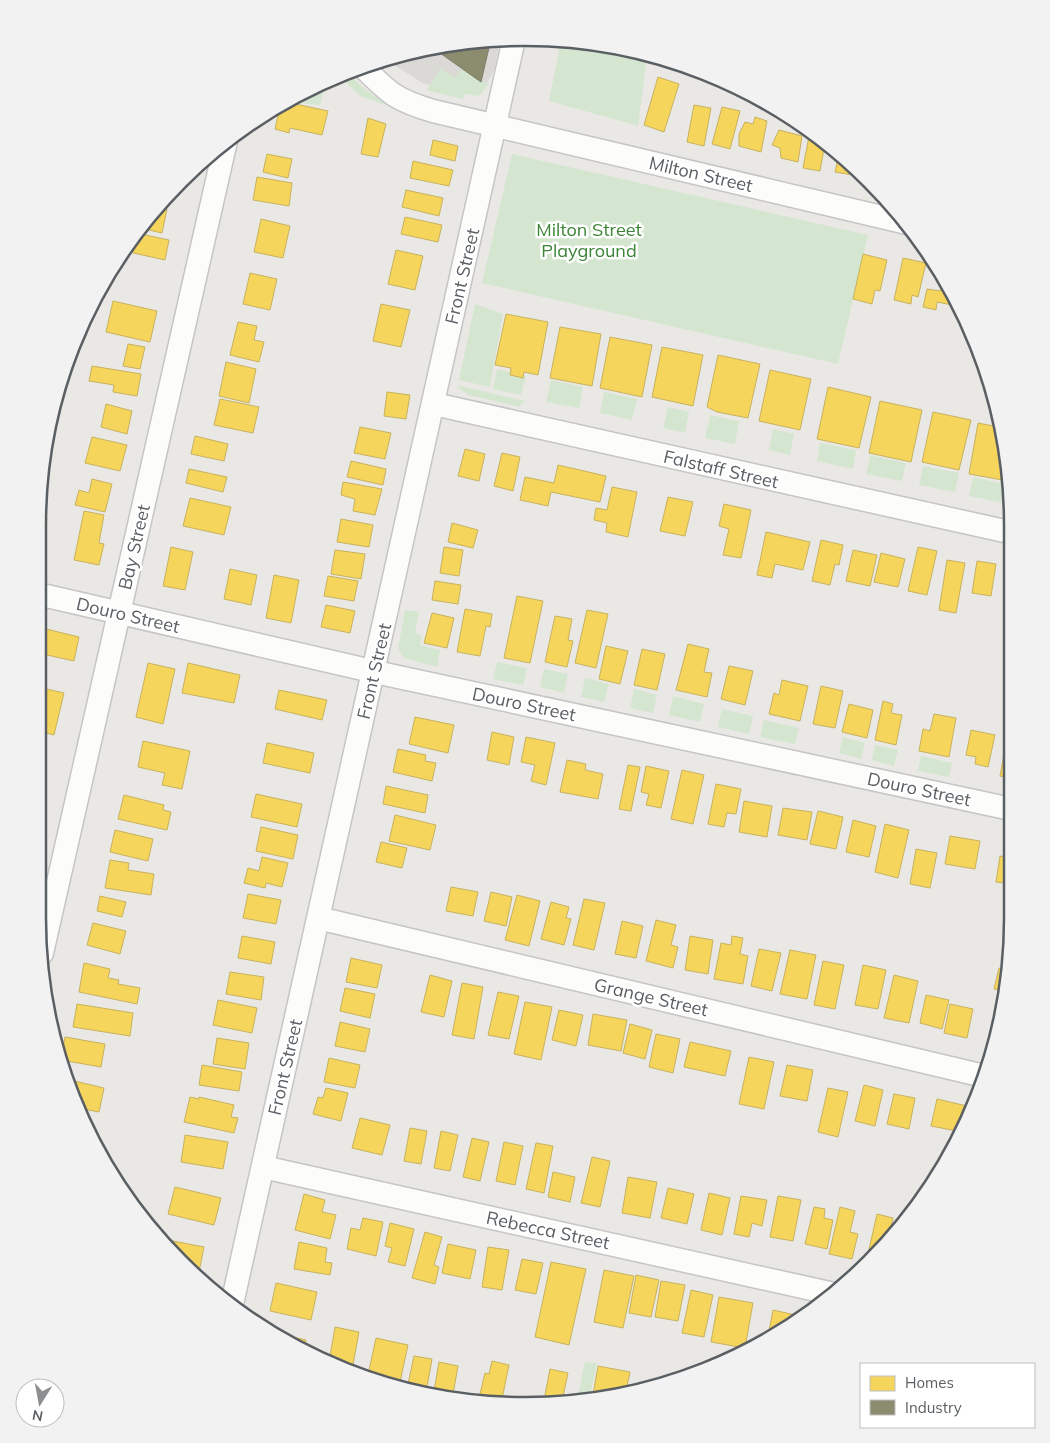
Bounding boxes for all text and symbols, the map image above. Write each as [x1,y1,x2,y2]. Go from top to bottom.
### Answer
street label: Milton Street [647,151,755,197]
park label: Milton Street Playground [536,218,642,262]
street label: Front Street [440,226,484,326]
street label: Falstaff Street [661,445,781,493]
street label: Bay Street [113,502,155,592]
street label: Douro Street [74,592,182,638]
street label: Front Street [352,621,396,721]
street label: Douro Street [470,682,578,726]
street label: Douro Street [865,767,973,811]
street label: Grange Street [592,973,710,1021]
street label: Front Street [263,1017,307,1117]
street label: Rebecca Street [484,1206,612,1254]
legend [860,1363,1035,1428]
text: Homes [905,1373,954,1392]
north arrow [15,1378,65,1428]
text: Industry [905,1398,962,1417]
text: N [31,1406,44,1426]

